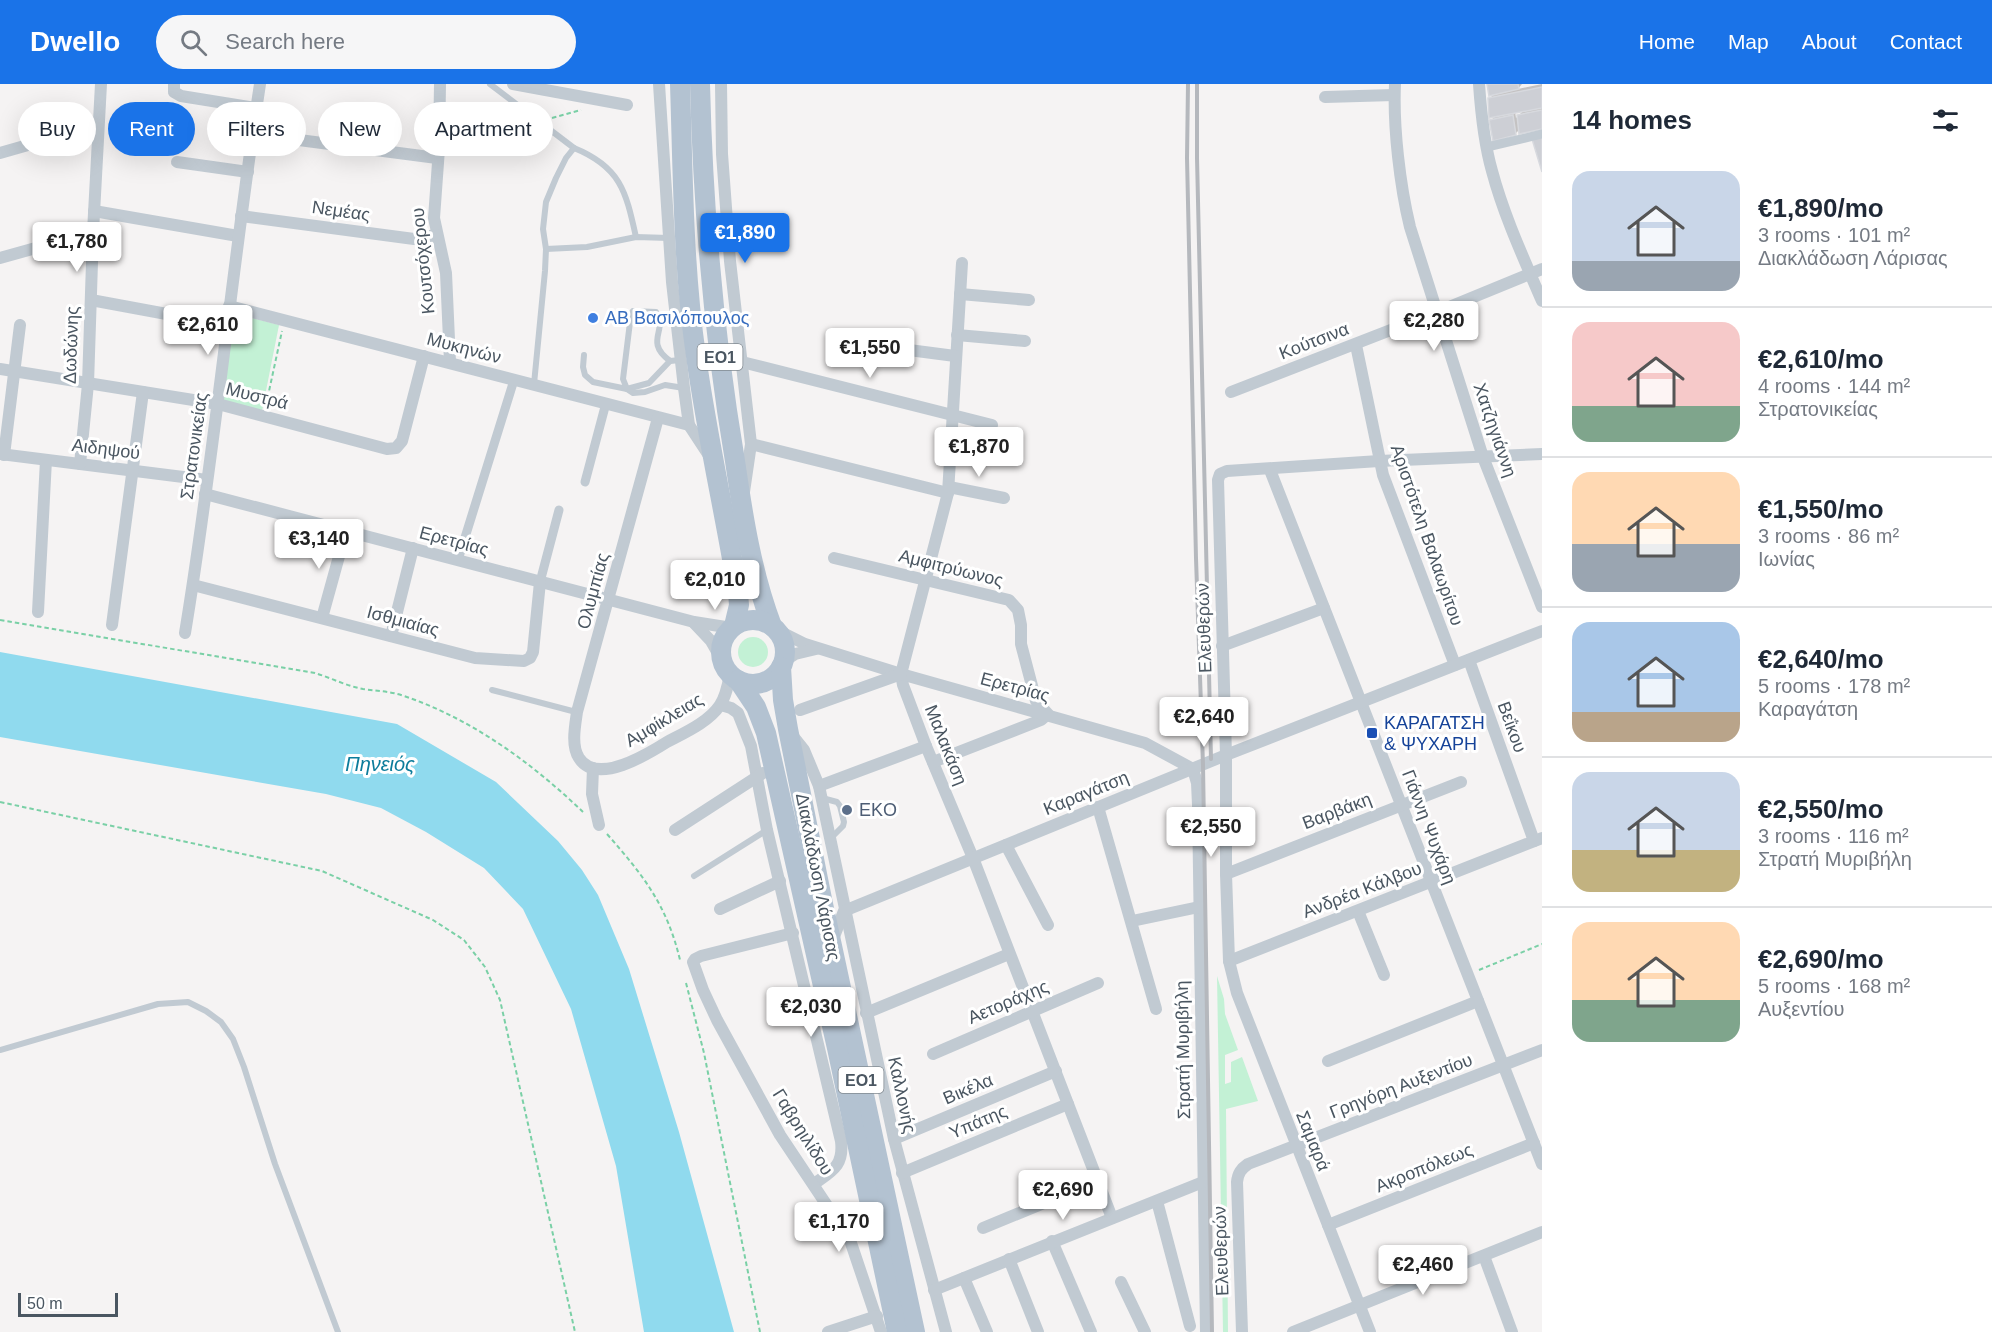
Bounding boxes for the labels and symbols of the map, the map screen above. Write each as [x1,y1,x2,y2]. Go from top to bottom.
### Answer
street label: Νεμέας [311,197,372,225]
street label: Κουτσόχερου [407,207,439,315]
pin: €1,890 [696,213,794,264]
pin: €1,780 [28,222,126,273]
pin: €2,280 [1385,301,1483,352]
street label: Δωδώνης [60,305,82,384]
pin: €2,610 [159,305,257,356]
place label: ΑΒ Βασιλόπουλος [605,308,750,328]
marker: ΑΒ Βασιλόπουλος [586,311,600,325]
street label: Κούτσινα [1276,319,1352,363]
pin: €1,550 [821,328,919,379]
street label: Μυκηνών [425,329,503,367]
road number: ΕΟ1 [698,344,742,370]
street label: Μυστρά [224,379,290,413]
street label: Χατζηγιάννη [1470,380,1520,480]
street label: Στρατονικείας [177,391,211,501]
pin: €1,870 [930,427,1028,478]
street label: Αιδηψού [71,435,141,463]
street label: Αριστότελη Βαλαωρίτου [1387,442,1467,628]
pin: €3,140 [270,519,368,570]
street label: Ερετρίας [417,522,491,560]
street label: Αμφιτρύωνος [897,545,1006,591]
street label: Ολυμπίας [573,550,613,631]
pin: €2,010 [666,560,764,611]
street label: Ελευθερών [1192,583,1216,673]
street label: Ισθμιαίας [365,602,442,640]
street label: Ερετρίας [978,668,1052,706]
street label: Αμφίκλειας [621,689,707,751]
pin: €2,640 [1155,697,1253,748]
street label: Βεΐκου [1494,699,1530,755]
street label: Μαλακάση [921,702,971,788]
place label: ΚΑΡΑΓΑΤΣΗ & ΨΥΧΑΡΗ [1384,713,1485,754]
marker: ΚΑΡΑΓΑΤΣΗ & ΨΥΧΑΡΗ [1365,726,1379,740]
water label: Πηνειός [345,753,415,775]
street label: Καραγάτση [1040,767,1132,819]
street label: Γιάννη Ψυχάρη [1398,767,1460,887]
street label: Βαρβάκη [1300,789,1374,833]
street label: Διακλάδωση Λάρισας [792,791,844,963]
place label: EKO [859,800,897,820]
marker: EKO [840,803,854,817]
pin: €2,550 [1162,807,1260,858]
street label: Ανδρέα Κάλβου [1300,858,1424,922]
street label: Αετοράχης [965,976,1052,1028]
street label: Στρατή Μυριβήλη [1172,981,1194,1119]
pin: €2,030 [762,987,860,1038]
street label: Γρηγόρη Αυξεντίου [1327,1050,1475,1122]
street label: Καλλoνής [884,1055,920,1135]
road number: ΕΟ1 [838,1067,884,1093]
street label: Βικέλα [940,1070,996,1108]
street label: Γαβρηιλίδου [769,1085,837,1179]
street label: Υπάτης [946,1101,1010,1143]
street label: Σαμαρά [1292,1108,1334,1174]
street label: Ακροπόλεως [1373,1139,1476,1197]
pin: €2,690 [1014,1170,1112,1221]
pin: €1,170 [790,1202,888,1253]
street label: Ελευθερών [1209,1206,1233,1296]
pin: €2,460 [1374,1245,1472,1296]
scale bar [18,1290,118,1318]

